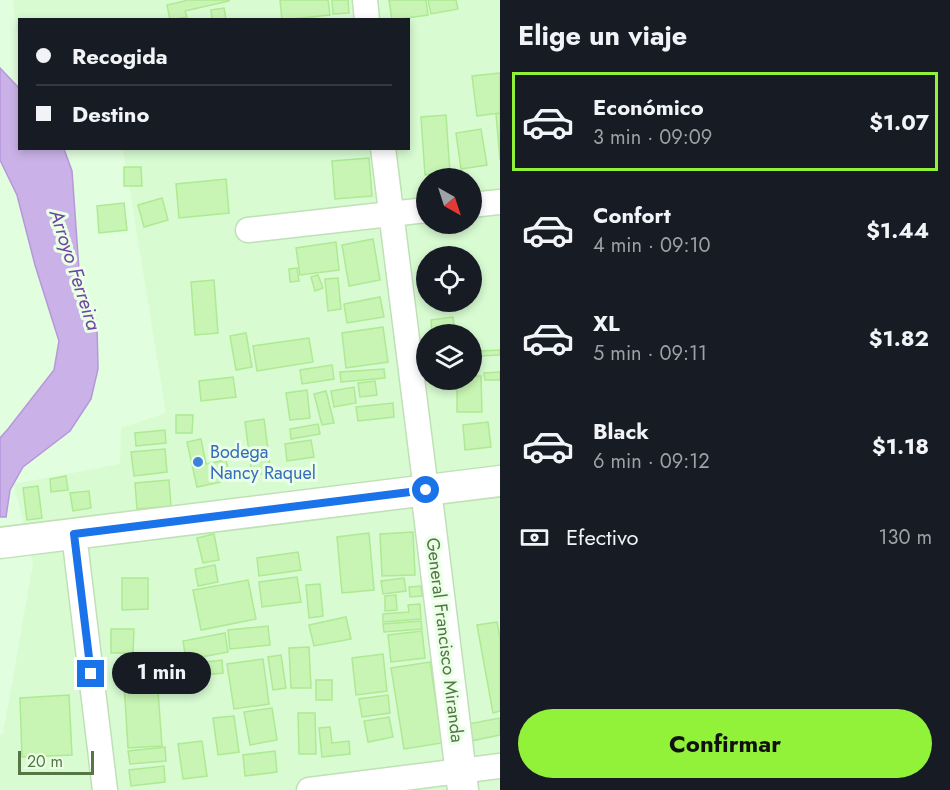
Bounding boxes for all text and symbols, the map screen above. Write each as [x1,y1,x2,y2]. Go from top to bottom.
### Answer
text: Elige un viaje [518,16,687,55]
text: Recogida [72,40,168,72]
text: Económico [593,91,704,123]
icon: car [521,95,575,149]
text: Destino [72,98,149,130]
text: $1.07 [869,106,929,138]
text: 3 min · 09:09 [593,123,712,152]
north arrow [416,168,482,234]
map controls [416,168,482,390]
text: Confort [593,199,671,231]
icon: car [521,203,575,257]
water label: Arroyo Ferreira [41,205,108,334]
text: $1.44 [866,214,929,246]
text: 4 min · 09:10 [593,231,710,260]
button: locate [416,246,482,312]
text: XL [593,307,620,339]
icon: car [521,311,575,365]
text: $1.82 [869,322,929,354]
button: layers [416,324,482,390]
text: 5 min · 09:11 [593,339,707,368]
text: Black [593,415,649,447]
icon: car [521,419,575,473]
text: $1.18 [872,430,929,462]
place label: Bodega Nancy Raquel [210,439,316,486]
text: 6 min · 09:12 [593,447,710,476]
marker: Bodega Nancy Raquel [191,455,205,469]
route start [412,476,439,503]
icon: cash [518,521,551,554]
text: Efectivo [566,521,639,553]
text: 130 m [878,523,932,552]
street label: General Francisco Miranda [420,536,470,744]
callout: 1 min [112,653,211,695]
text: 1 min [137,658,186,687]
route end [77,660,104,687]
button: Confirmar [518,709,932,778]
scale bar [18,748,94,776]
text: 20 m [27,750,63,773]

